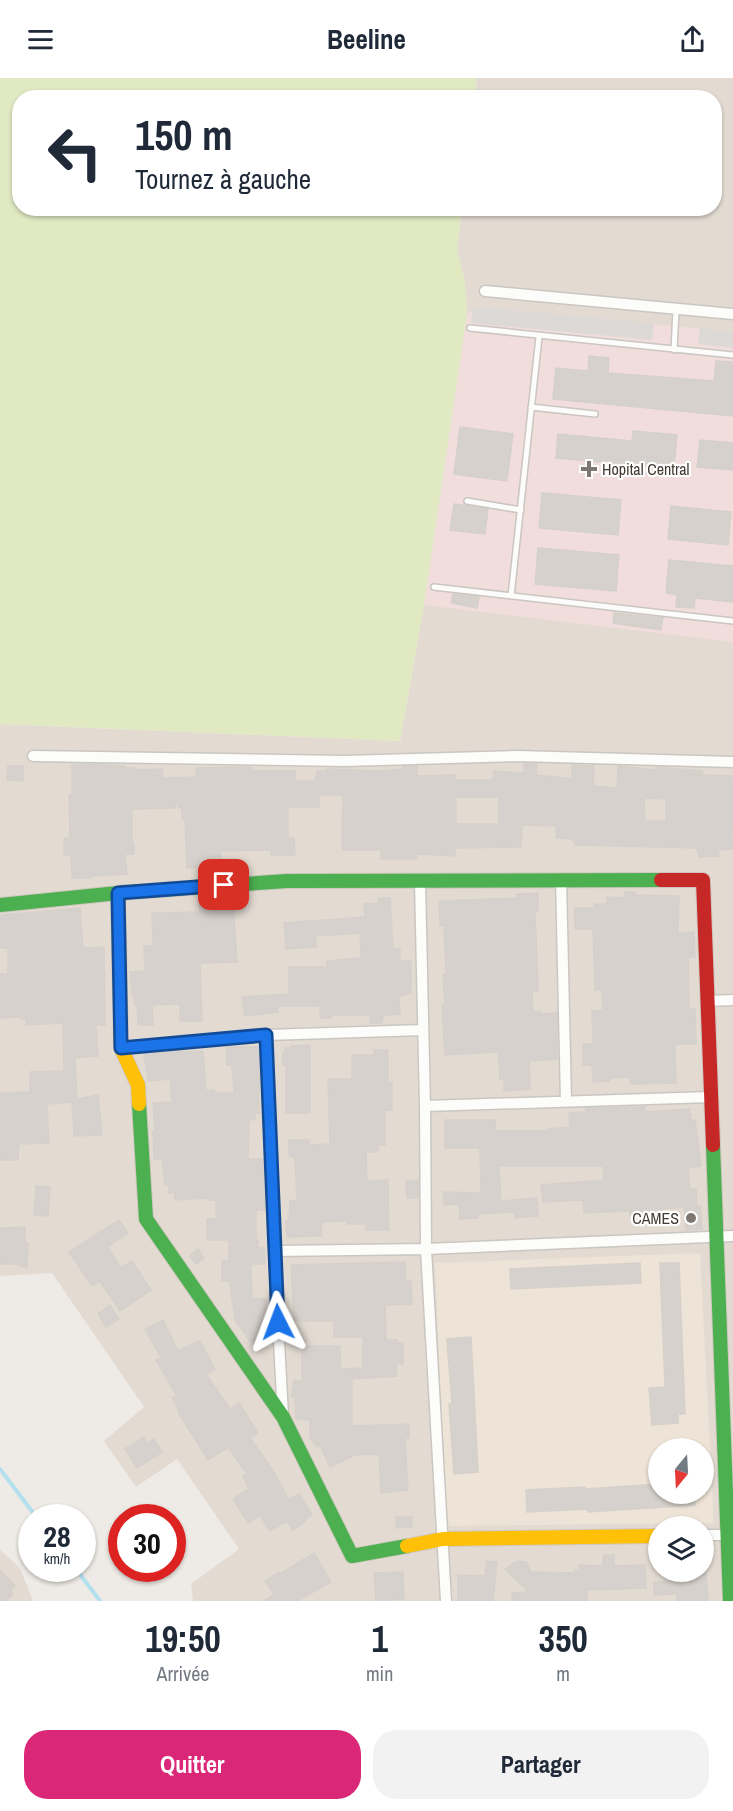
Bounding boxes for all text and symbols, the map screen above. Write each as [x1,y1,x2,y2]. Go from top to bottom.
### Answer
text: Beeline [327,21,406,57]
icon: menu [24,23,57,56]
icon: share [676,23,709,56]
text: 150 m [135,107,233,163]
icon: left [36,114,114,192]
text: Tournez à gauche [135,161,311,197]
place label: Hopital Central [602,458,690,480]
marker: Hopital Central [580,460,598,478]
pin [198,859,249,910]
icon: arrive [207,868,240,901]
place label: CAMES [632,1207,679,1229]
marker: CAMES [684,1211,698,1225]
position arrow [246,1290,310,1354]
north arrow [648,1438,714,1504]
map controls [648,1438,714,1582]
speed limit sign: 30 [108,1504,186,1582]
text: 28 [43,1516,71,1556]
button: layers [648,1516,714,1582]
text: km/h [44,1548,70,1569]
text: 19:50 [145,1615,221,1663]
text: 1 [371,1615,388,1663]
text: 350 [539,1615,588,1663]
text: Arrivée [157,1660,209,1687]
text: min [366,1660,393,1687]
text: m [556,1660,570,1687]
button: Quitter [24,1730,361,1799]
button: Partager [373,1730,709,1799]

